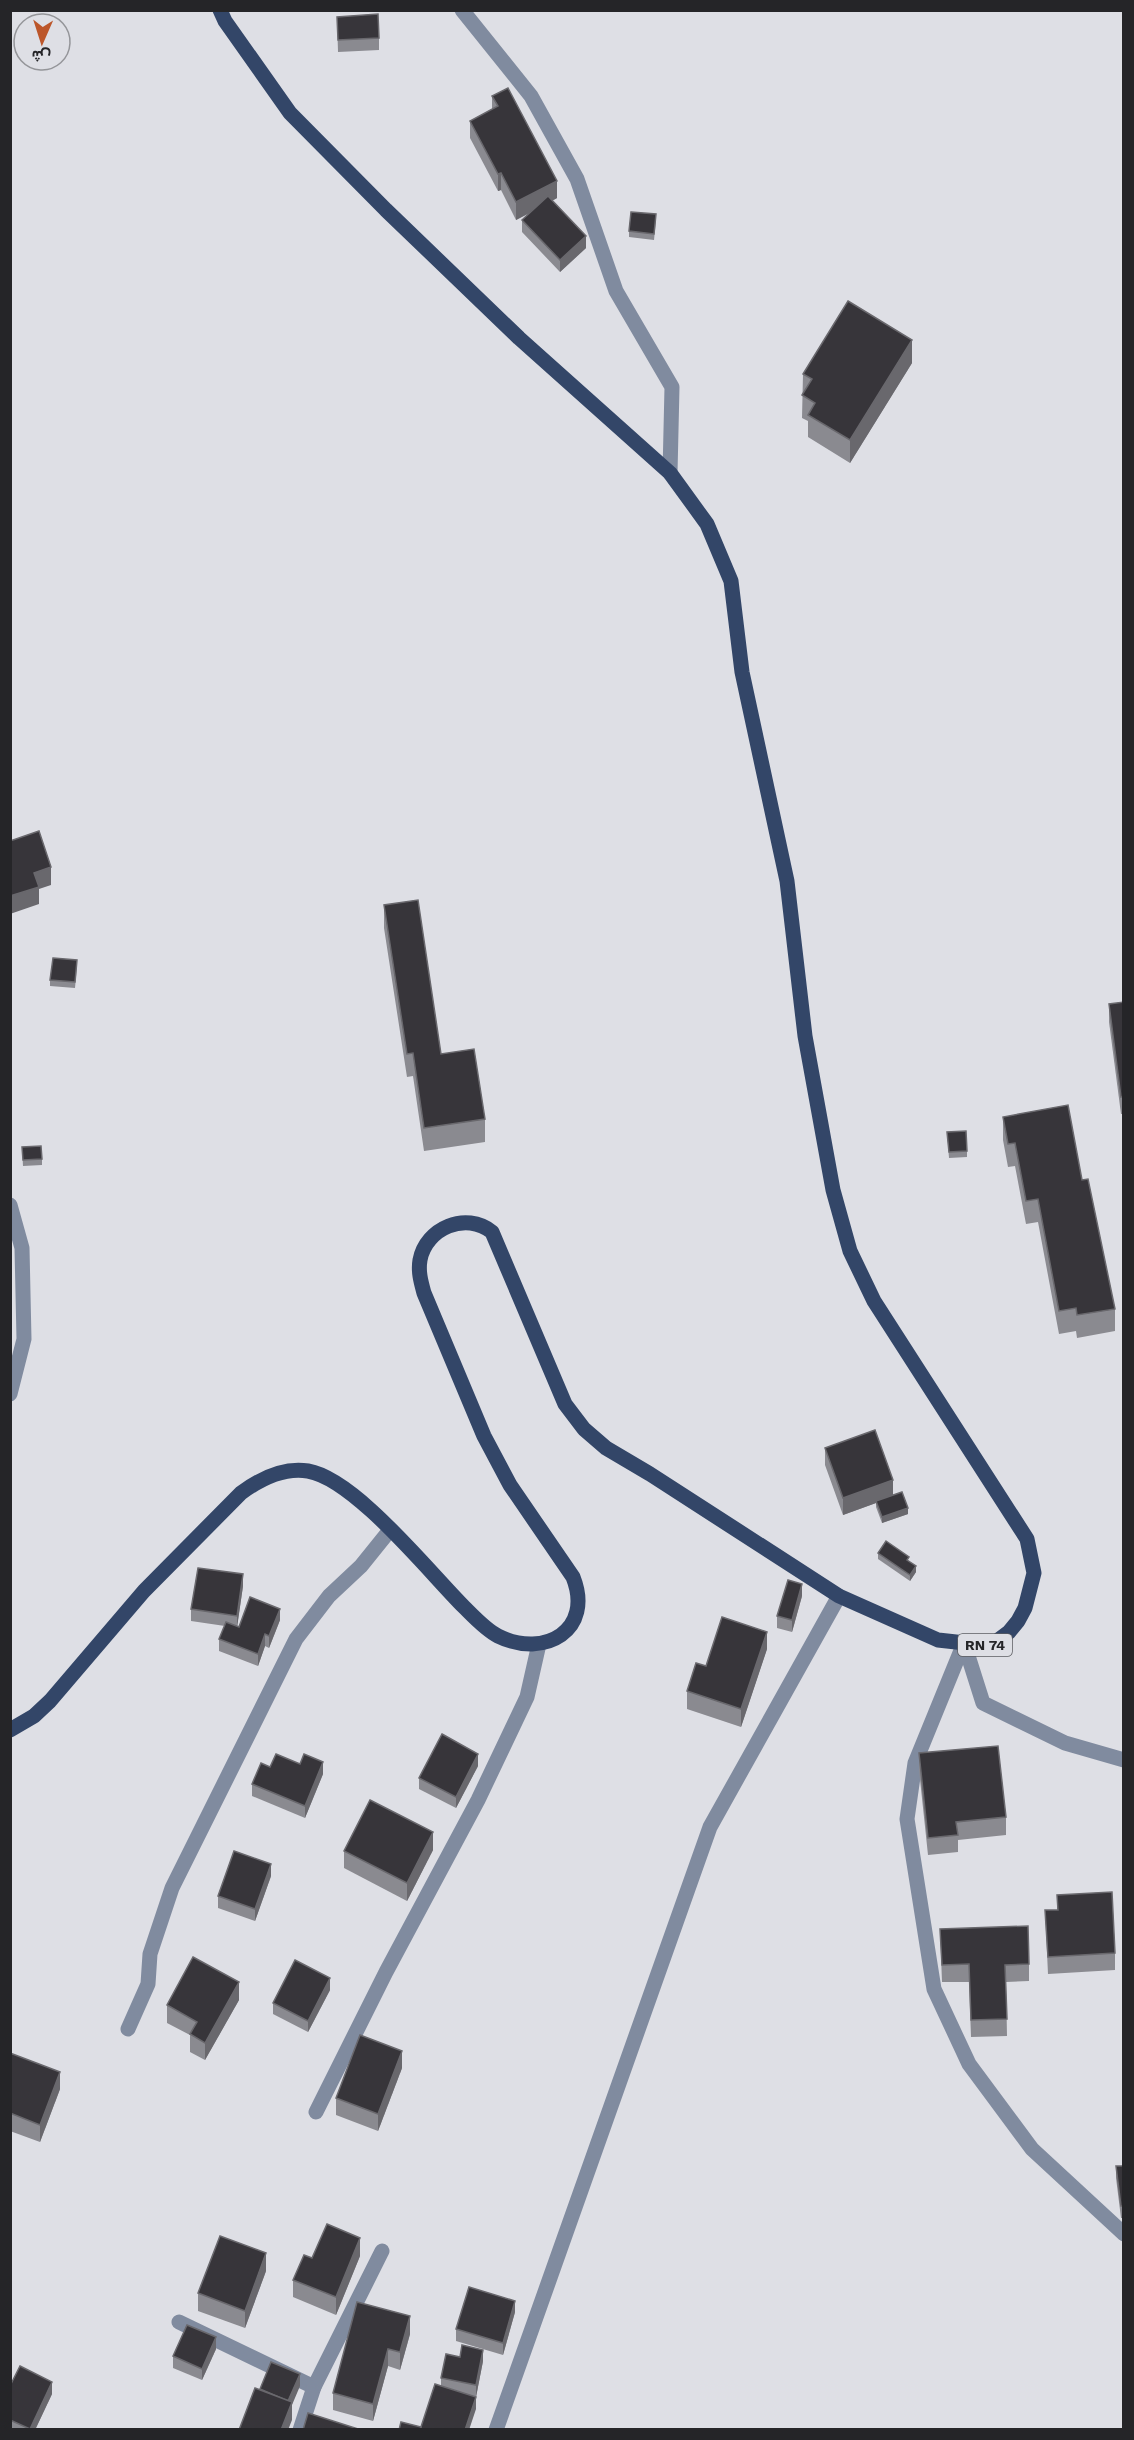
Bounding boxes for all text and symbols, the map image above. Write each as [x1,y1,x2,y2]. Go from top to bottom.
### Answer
north arrow [12,12,72,72]
text: ش [31,46,51,66]
road number: RN 74 [958,1634,1012,1656]

